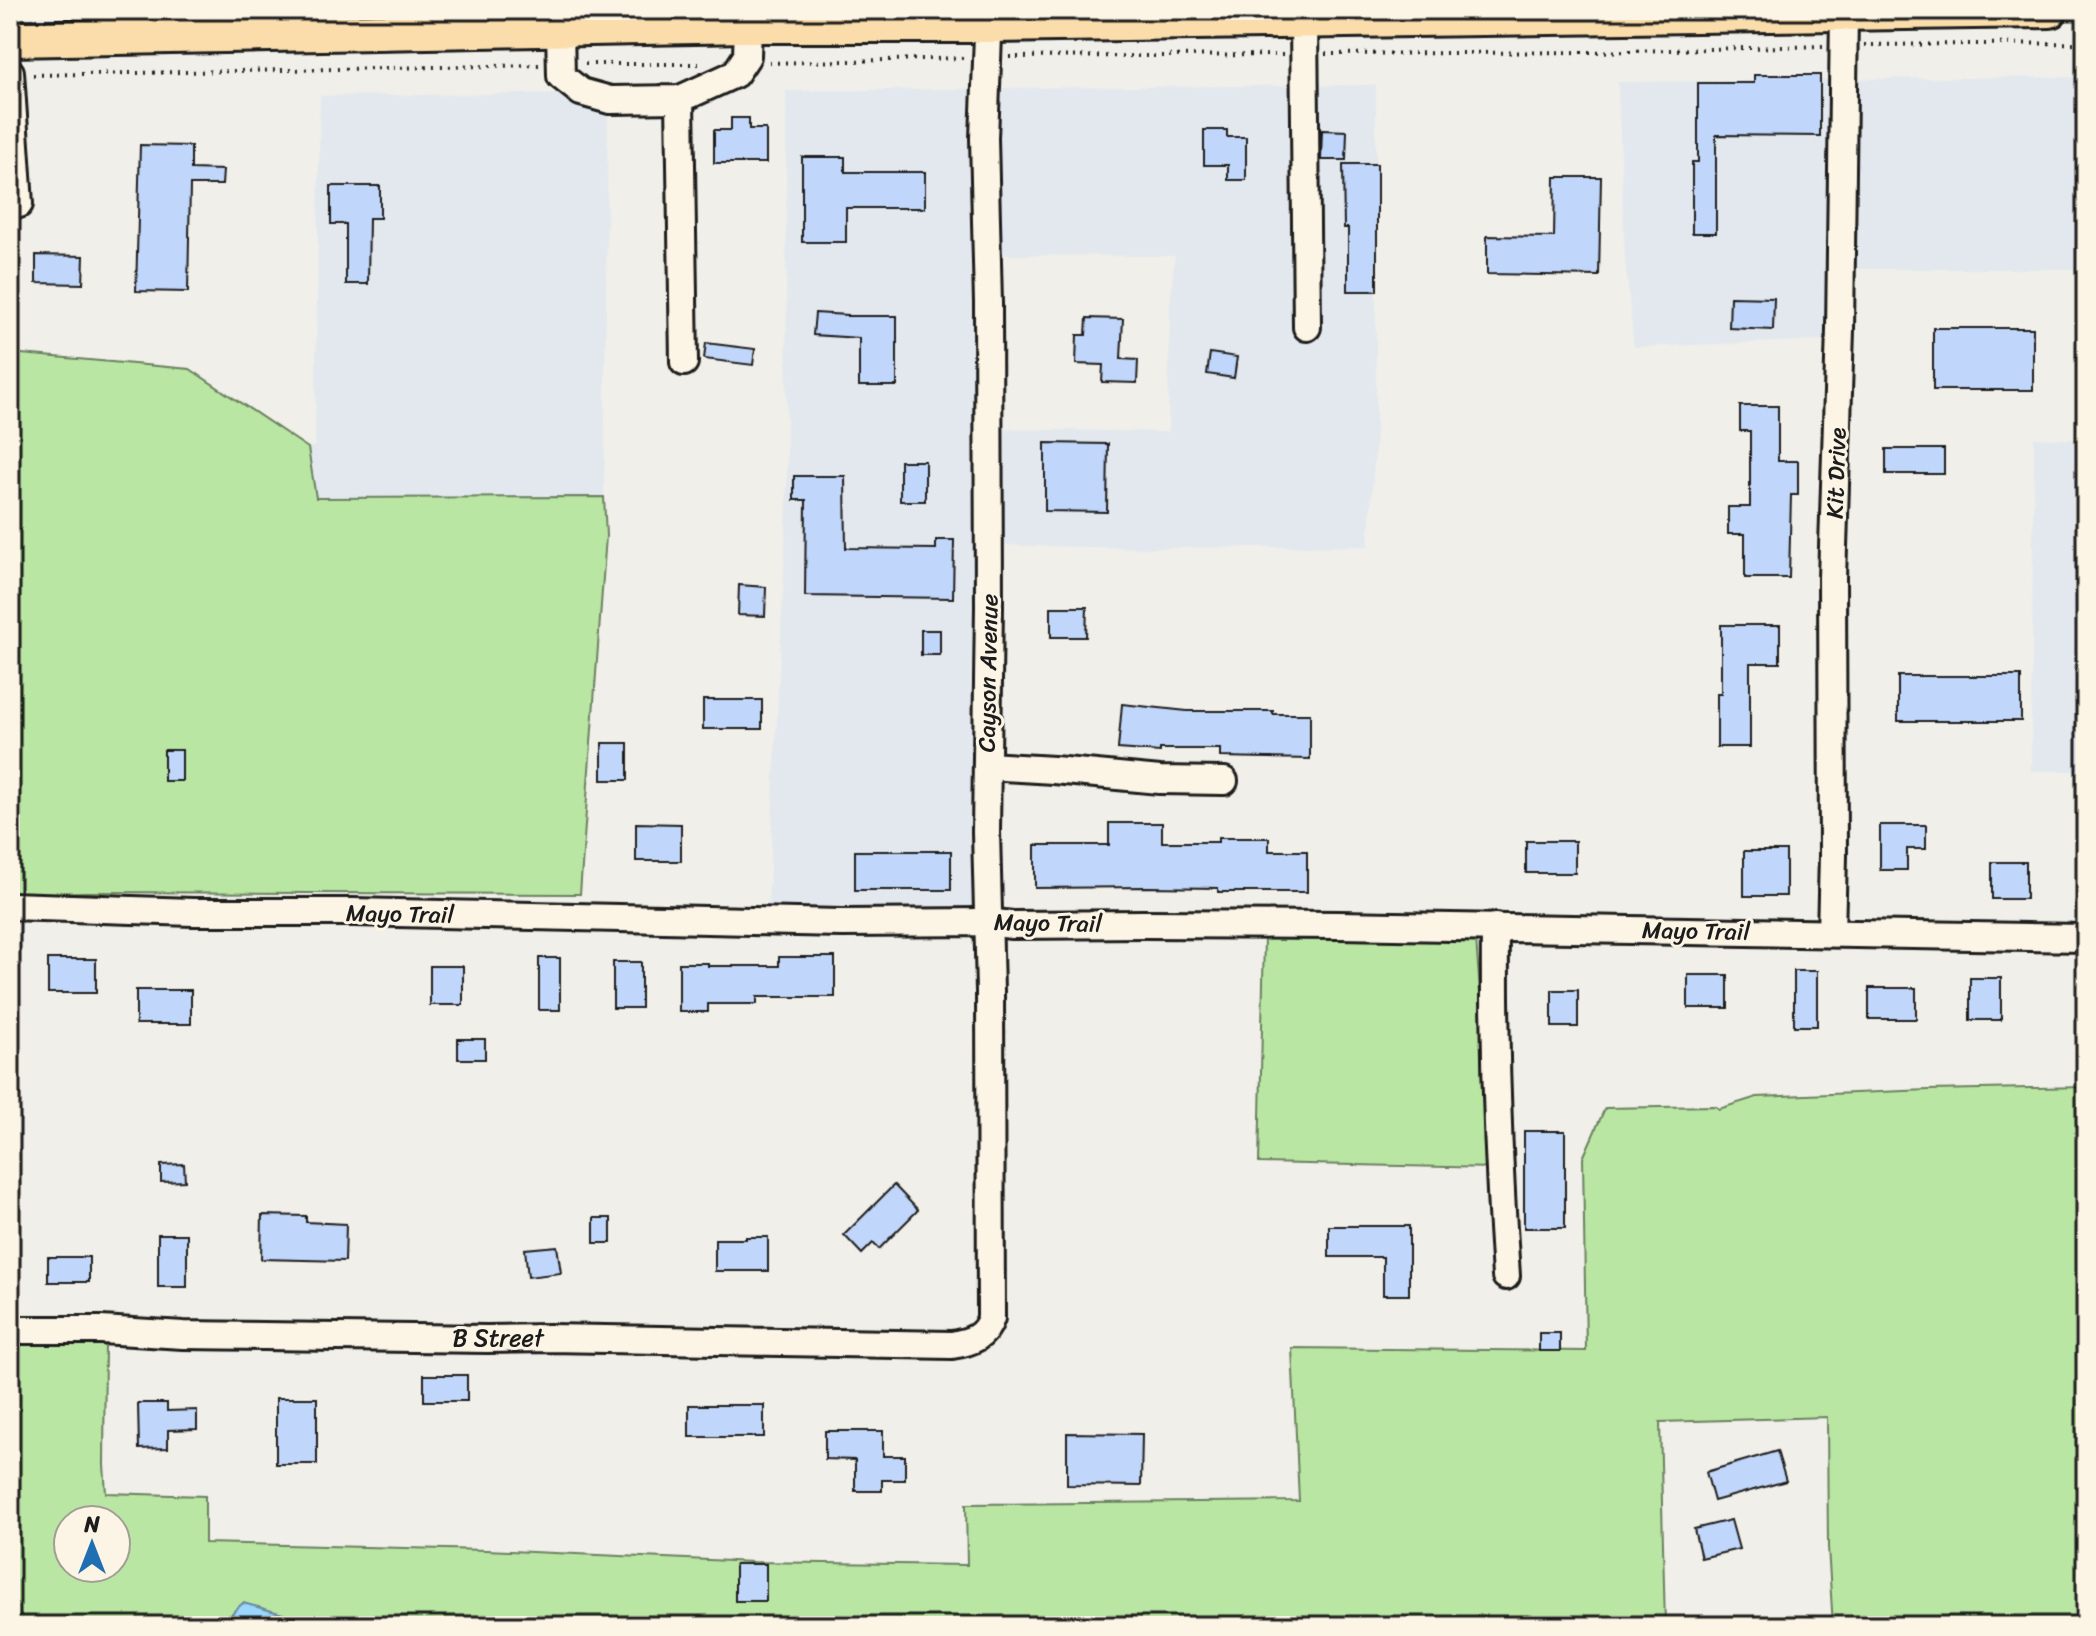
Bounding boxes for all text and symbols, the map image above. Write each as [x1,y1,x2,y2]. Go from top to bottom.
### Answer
street label: Kit Drive [1813,426,1859,519]
street label: Cayson Avenue [966,593,1010,753]
street label: Mayo Trail [345,892,456,936]
street label: Mayo Trail [993,901,1104,945]
street label: Mayo Trail [1641,909,1752,953]
street label: B Street [452,1317,545,1359]
north arrow [52,1504,132,1584]
text: N [83,1505,100,1544]

